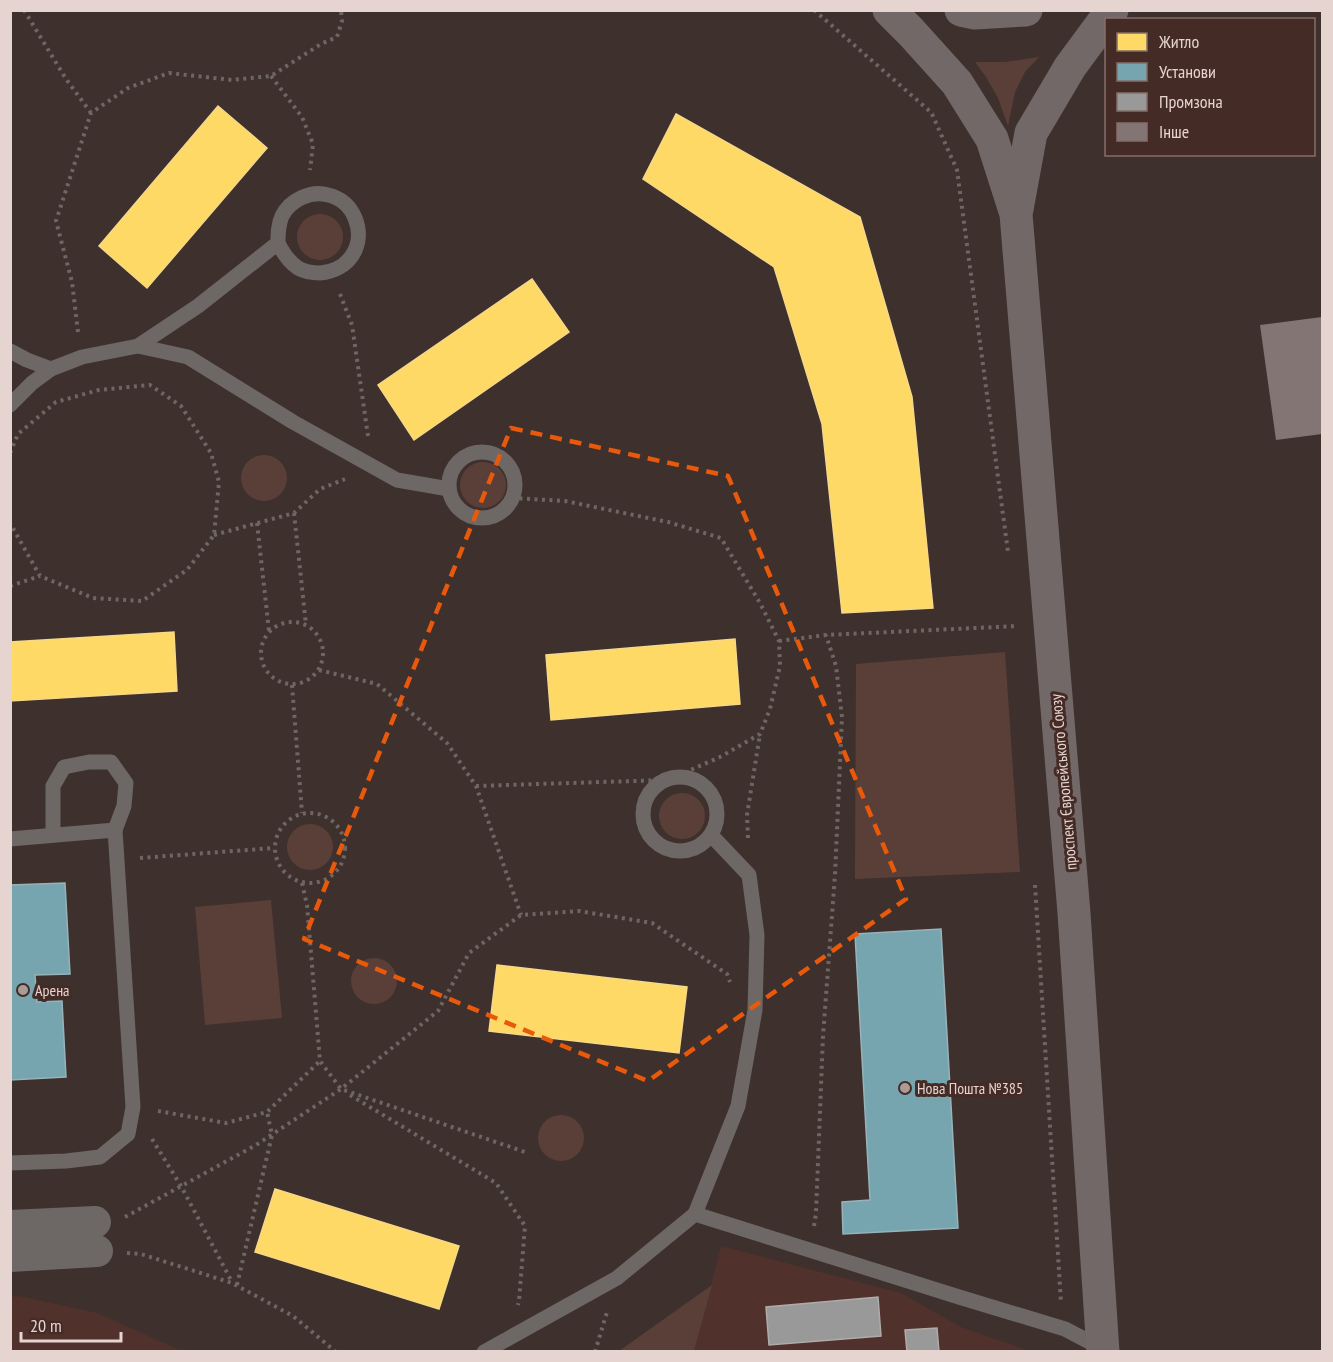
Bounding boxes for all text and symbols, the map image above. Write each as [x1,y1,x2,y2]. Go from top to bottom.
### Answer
legend [1105,18,1315,156]
text: Житло [1158,30,1199,53]
text: Установи [1159,60,1216,83]
text: Промзона [1159,90,1223,113]
text: Інше [1159,120,1189,143]
street label: проспект Європейського Союзу [1045,693,1081,871]
place label: Арена [35,980,69,1000]
marker: Арена [16,983,30,997]
place label: Нова Пошта №385 [917,1078,1023,1098]
marker: Нова Пошта №385 [898,1081,912,1095]
scale bar [21,1305,122,1343]
text: 20 m [30,1314,62,1337]

